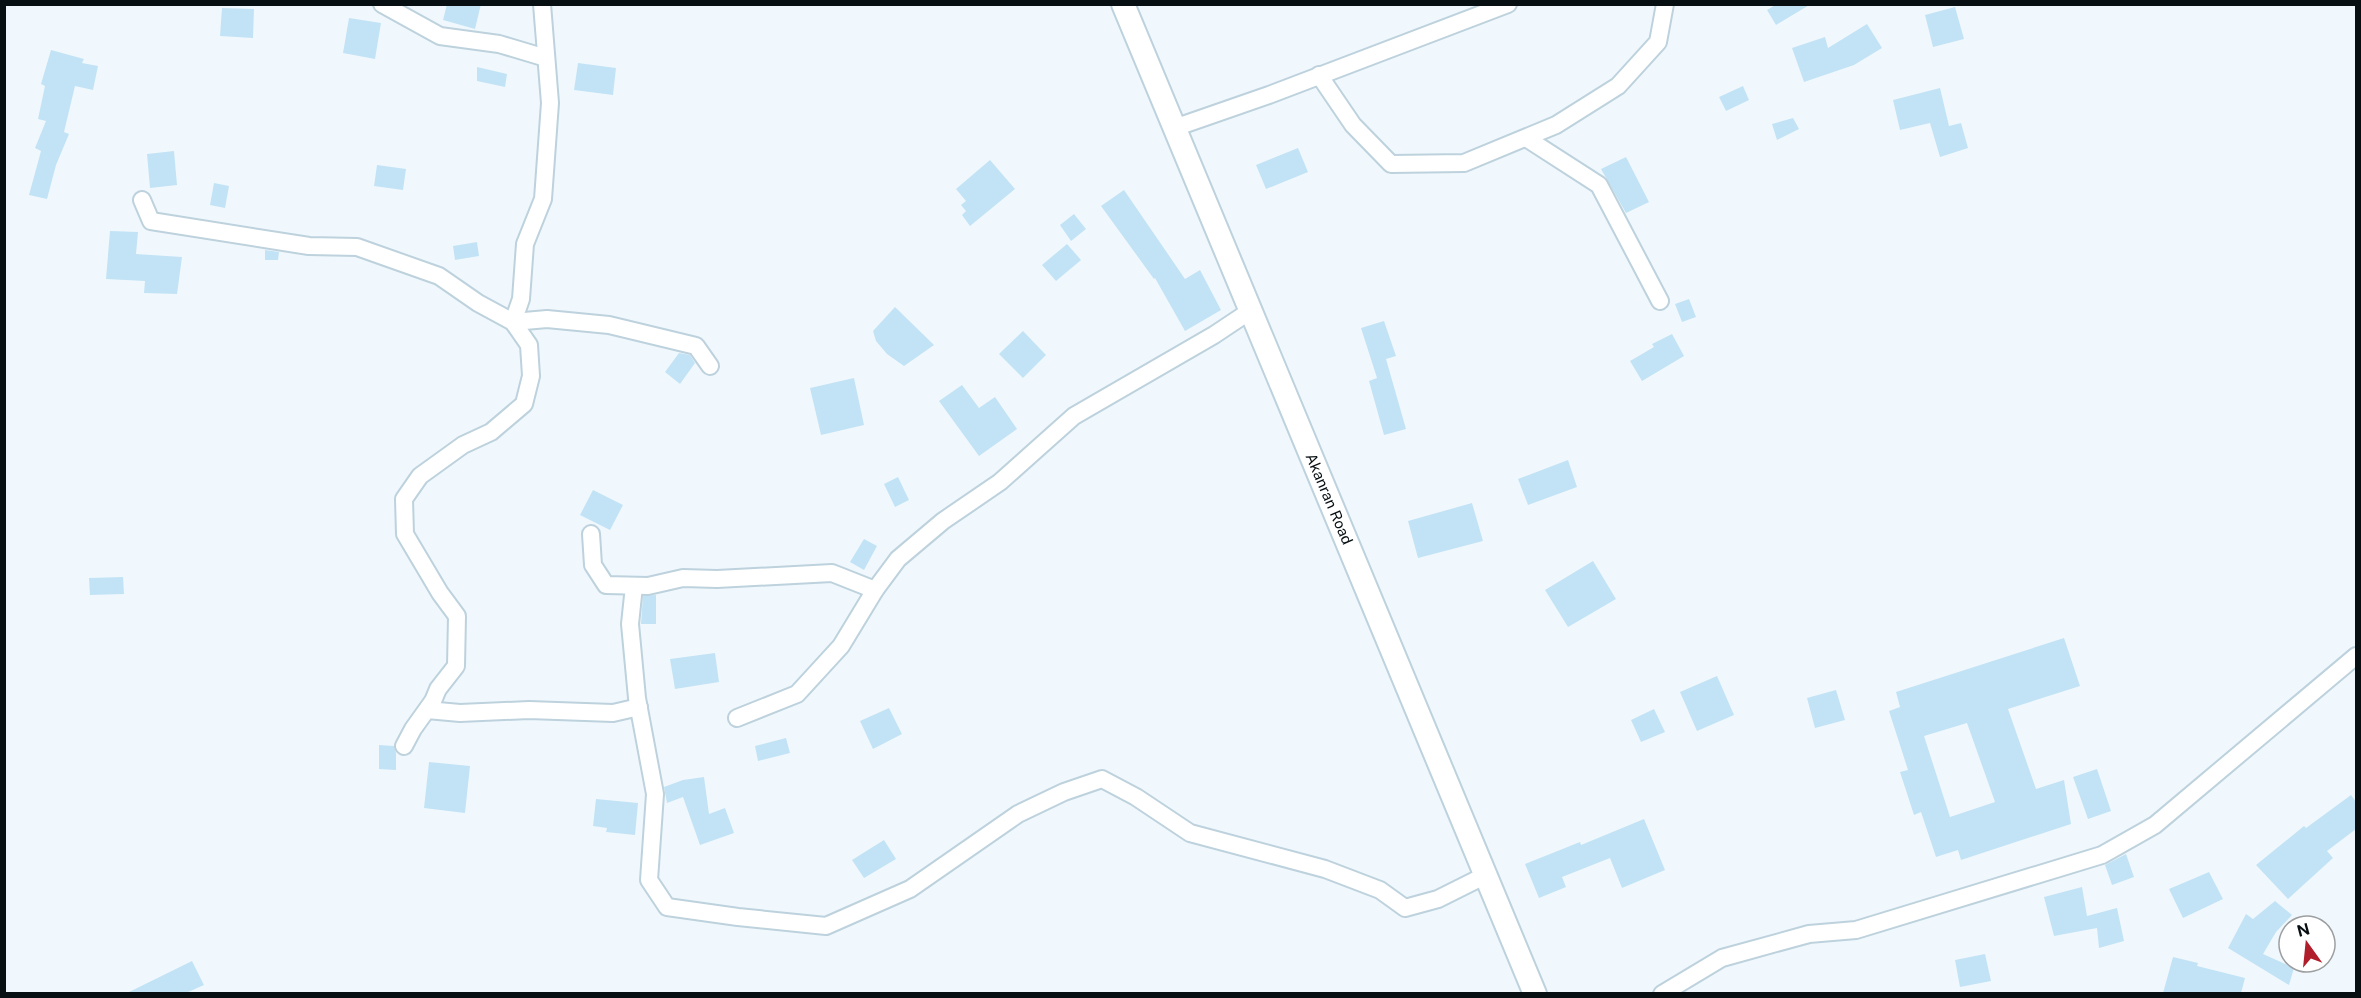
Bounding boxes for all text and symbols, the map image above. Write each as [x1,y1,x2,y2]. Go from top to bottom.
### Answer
street label: Akanran Road [1303,451,1356,547]
north arrow [2277,914,2337,974]
text: N [2295,919,2312,941]

